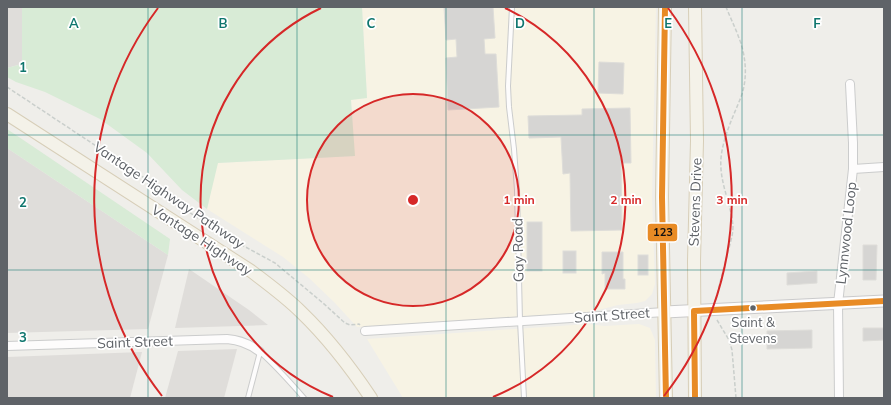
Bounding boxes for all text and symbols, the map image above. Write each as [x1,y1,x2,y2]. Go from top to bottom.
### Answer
text: A [69,15,79,31]
text: B [219,15,228,31]
text: C [367,15,376,31]
text: D [515,15,525,31]
text: E [664,15,672,31]
text: F [813,15,821,31]
text: 1 [19,59,27,75]
street label: Vantage Highway Pathway [90,138,248,252]
street label: Stevens Drive [684,157,706,247]
street label: Lynnwood Loop [832,181,860,285]
text: 1 min [503,192,535,207]
text: 2 min [610,192,642,207]
text: 3 min [716,192,748,207]
centre of rings [406,193,420,207]
text: 2 [19,194,27,210]
street label: Vantage Highway [148,201,256,279]
street label: Gay Road [508,218,528,282]
line badge: 123 [647,223,678,242]
text: 123 [653,225,673,239]
street label: Saint Street [573,303,651,327]
marker: Saint & Stevens [748,303,758,313]
place label: Saint & Stevens [729,314,777,346]
text: 3 [19,329,27,345]
street label: Saint Street [97,332,173,352]

